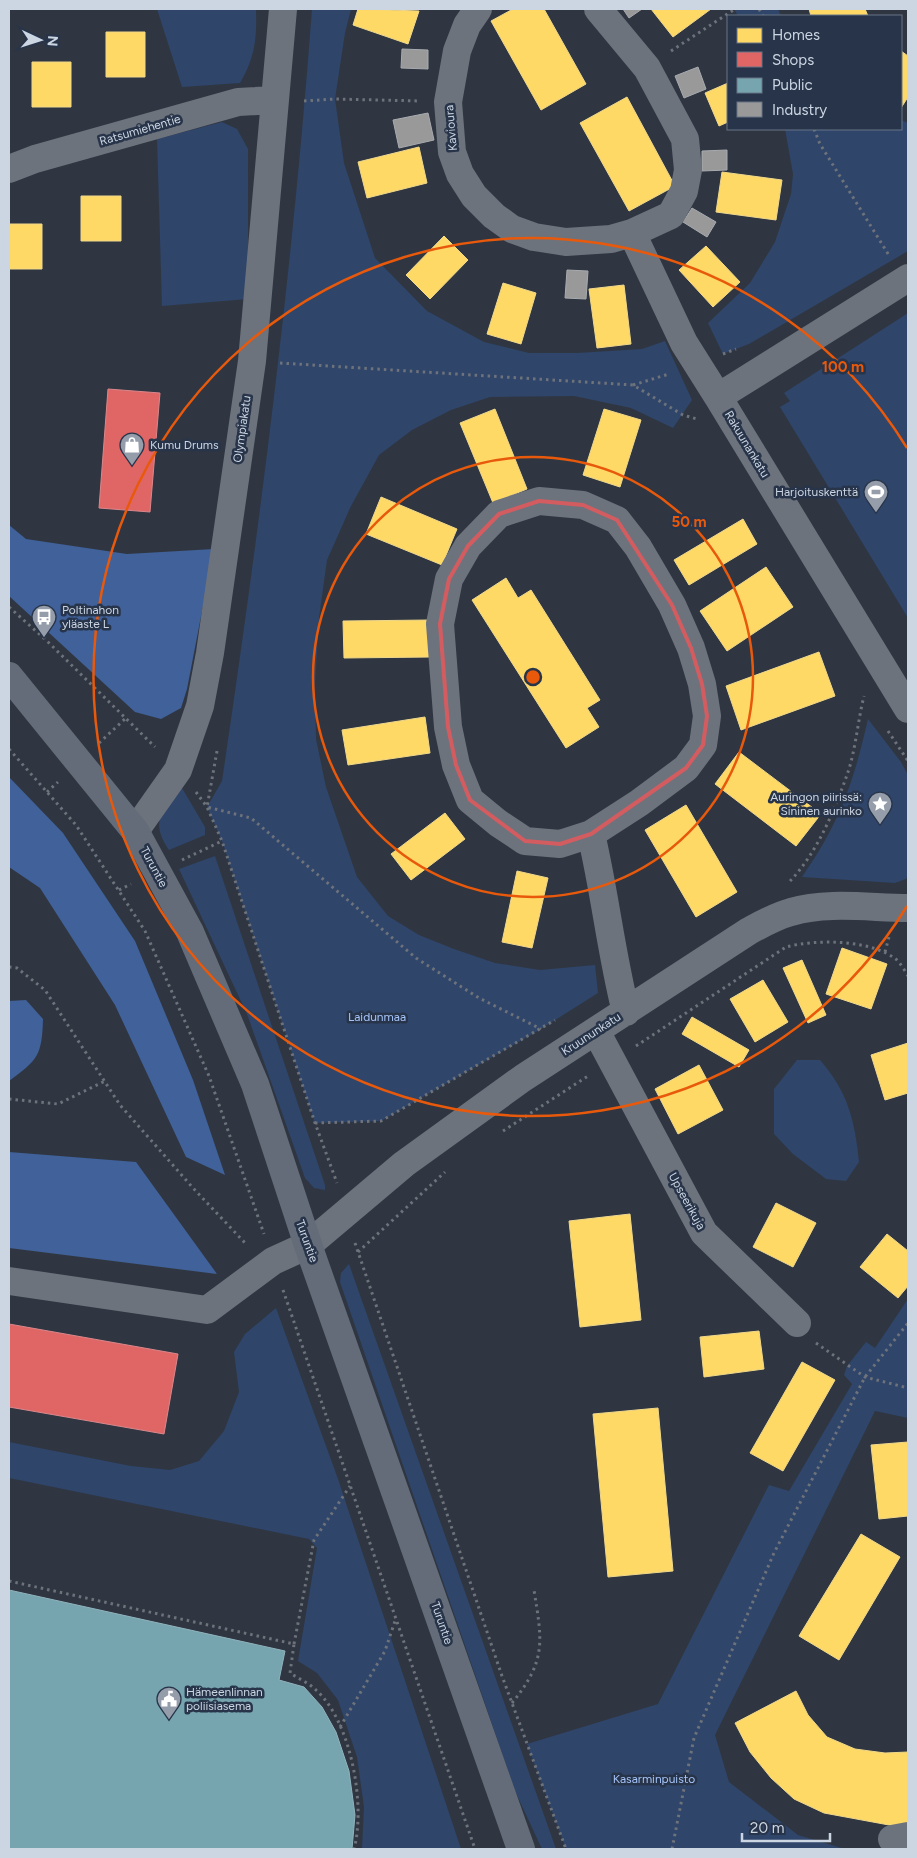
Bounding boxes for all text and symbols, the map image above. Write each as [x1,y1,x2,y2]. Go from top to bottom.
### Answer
north arrow [15,15,65,65]
legend [727,15,902,130]
text: Homes [772,26,820,44]
text: N [44,35,61,47]
text: Shops [772,51,814,69]
text: Public [772,76,813,94]
text: Industry [772,101,827,119]
street label: Kavioura [442,104,460,152]
street label: Ratsumiehentie [98,112,183,148]
text: 100 m [822,358,864,376]
street label: Olympiakatu [230,395,254,463]
street label: Rakuunankatu [722,408,772,480]
shop icon: Kumu Drums [119,432,145,466]
place label: Kumu Drums [150,438,219,452]
sports icon: Harjoituskenttä [863,479,889,513]
place label: Harjoituskenttä [775,485,858,499]
text: 50 m [671,513,707,531]
place label: Poltinahon yläaste L [62,603,119,631]
bus stop icon: Poltinahon yläaste L [31,604,57,638]
centre of rings [524,668,542,686]
place label: Auringon piirissä: Sininen aurinko [770,790,862,818]
place icon: Auringon piirissä: Sininen aurinko [867,791,893,825]
street label: Turuntie [137,844,171,890]
park label: Laidunmaa [348,1010,406,1024]
street label: Kruununkatu [559,1010,623,1058]
street label: Upseerikuja [666,1170,708,1232]
street label: Turuntie [293,1218,321,1265]
street label: Turuntie [428,1600,456,1647]
place label: Hämeenlinnan poliisiasema [186,1685,263,1713]
public building icon: Hämeenlinnan poliisiasema [156,1686,182,1720]
park label: Kasarminpuisto [613,1772,695,1786]
scale bar [742,1810,830,1842]
text: 20 m [750,1819,784,1837]

